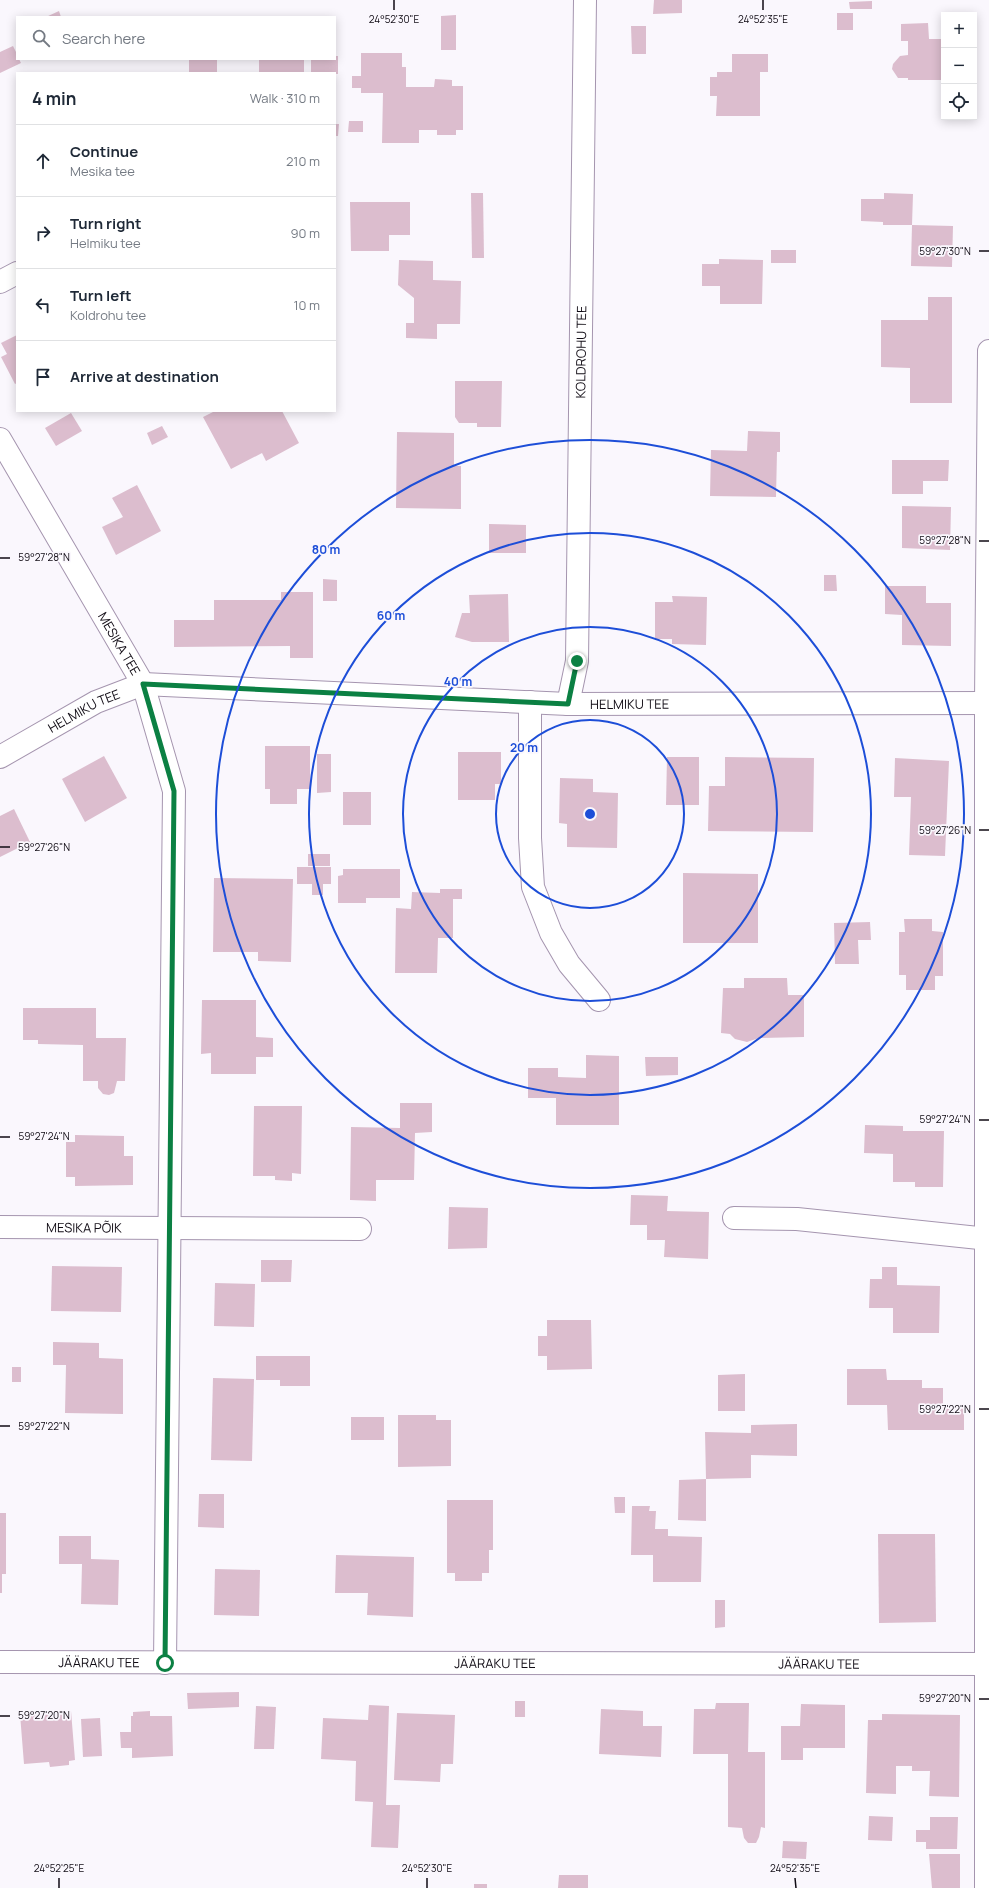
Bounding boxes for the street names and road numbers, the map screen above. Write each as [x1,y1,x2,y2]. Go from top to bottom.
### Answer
street label: KOLDROHU TEE [571,305,590,399]
street label: MESIKA TEE [94,609,145,679]
street label: HELMIKU TEE [45,685,122,737]
street label: HELMIKU TEE [590,695,669,713]
street label: MESIKA PÕIK [46,1218,122,1237]
street label: JÄÄRAKU TEE [58,1653,140,1671]
street label: JÄÄRAKU TEE [454,1654,536,1672]
street label: JÄÄRAKU TEE [778,1655,860,1673]

